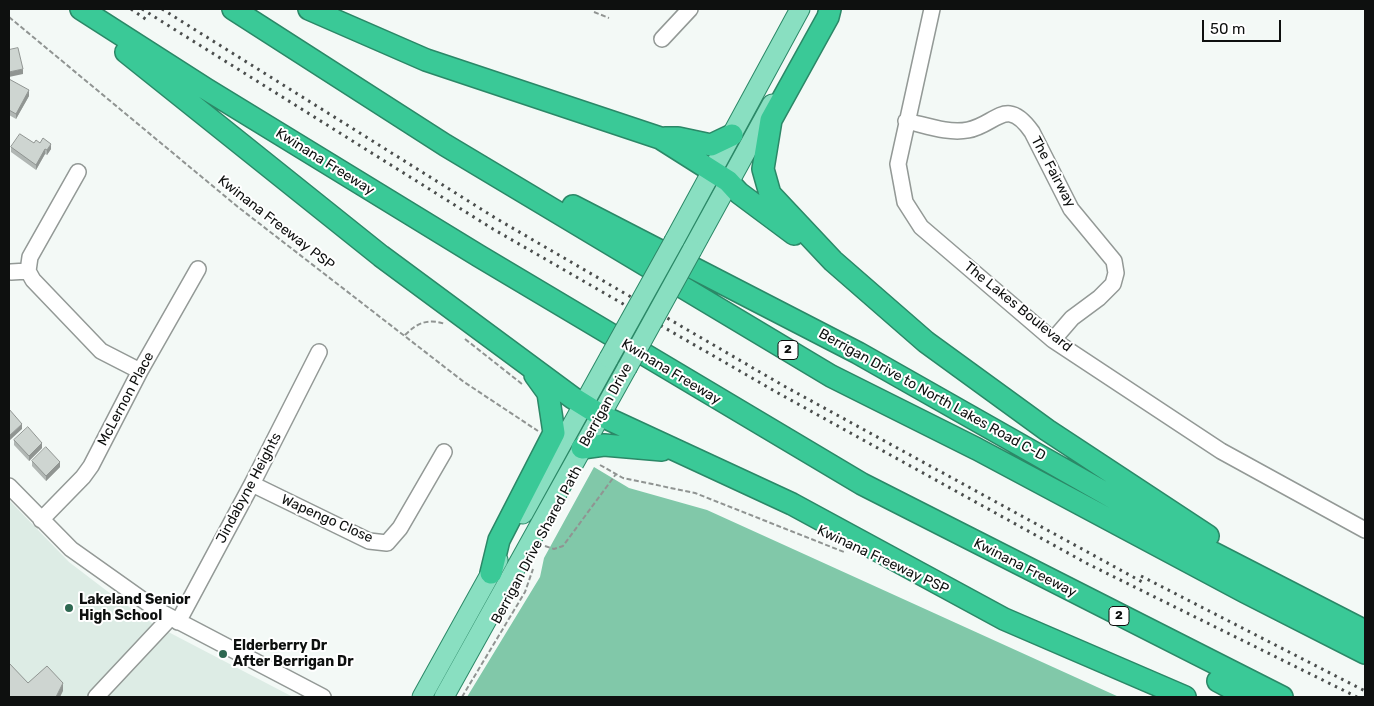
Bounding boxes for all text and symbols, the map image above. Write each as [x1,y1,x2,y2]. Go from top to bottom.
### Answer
scale bar [1204,10,1283,42]
text: 50 m [1210,20,1245,38]
street label: Kwinana Freeway [273,125,377,199]
street label: The Fairway [1027,134,1079,210]
street label: Kwinana Freeway PSP [214,172,338,274]
street label: The Lakes Boulevard [961,258,1075,356]
street label: Berrigan Drive to North Lakes Road C-D [816,325,1048,465]
street label: Kwinana Freeway [618,336,724,408]
road number: 2 [778,340,798,360]
street label: McLernon Place [94,349,158,449]
street label: Berrigan Drive [576,360,636,450]
street label: Jindabyne Heights [213,430,285,546]
street label: Berrigan Drive Shared Path [488,463,586,627]
street label: Wapengo Close [278,491,376,547]
street label: Kwinana Freeway PSP [814,522,952,598]
street label: Kwinana Freeway [971,535,1079,601]
place label: Lakeland Senior High School [79,592,190,624]
marker: Lakeland Senior High School [63,602,75,614]
road number: 2 [1109,606,1129,626]
place label: Elderberry Dr After Berrigan Dr [233,638,353,670]
marker: Elderberry Dr After Berrigan Dr [217,648,229,660]

